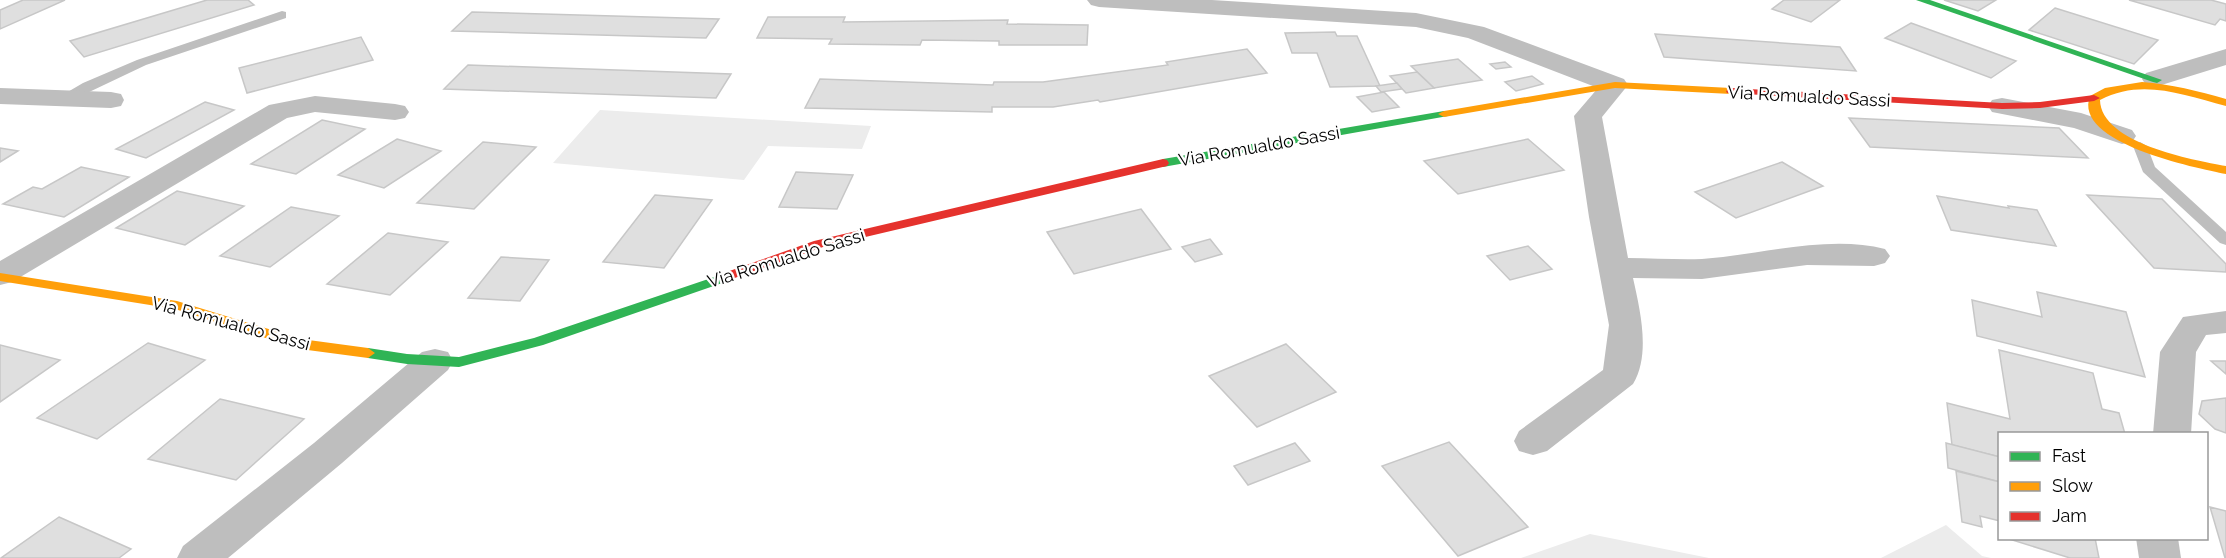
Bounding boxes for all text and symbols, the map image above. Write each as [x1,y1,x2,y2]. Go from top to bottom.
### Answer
street label: Via Romualdo Sassi [1727,81,1891,111]
street label: Via Romualdo Sassi [1177,121,1341,171]
street label: Via Romualdo Sassi [705,224,867,292]
street label: Via Romualdo Sassi [149,292,313,354]
legend [1998,432,2208,540]
text: Fast [2052,445,2086,466]
text: Slow [2052,475,2093,496]
text: Jam [2052,505,2087,526]

